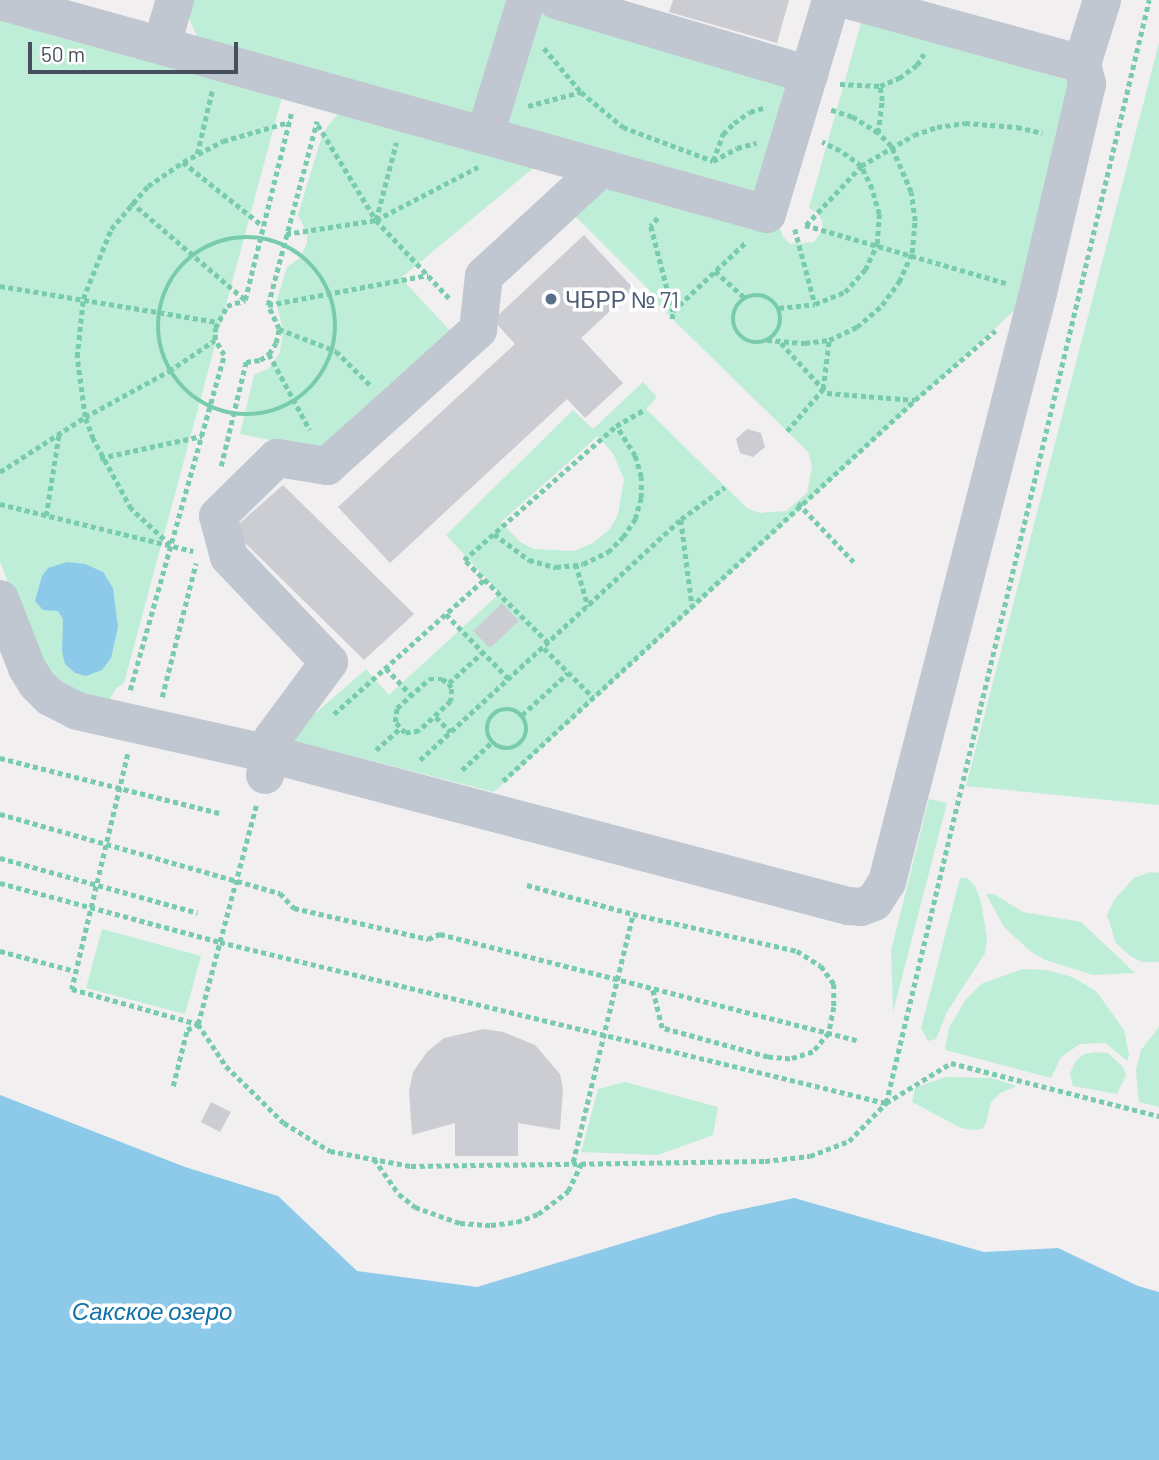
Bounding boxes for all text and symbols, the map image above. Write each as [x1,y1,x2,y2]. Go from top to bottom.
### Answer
scale bar [32,28,242,72]
text: 50 m [41,41,85,66]
place label: ЧБРР № 71 [565,285,679,313]
marker: ЧБРР № 71 [543,291,559,307]
water label: Сакское озеро [72,1297,232,1325]

